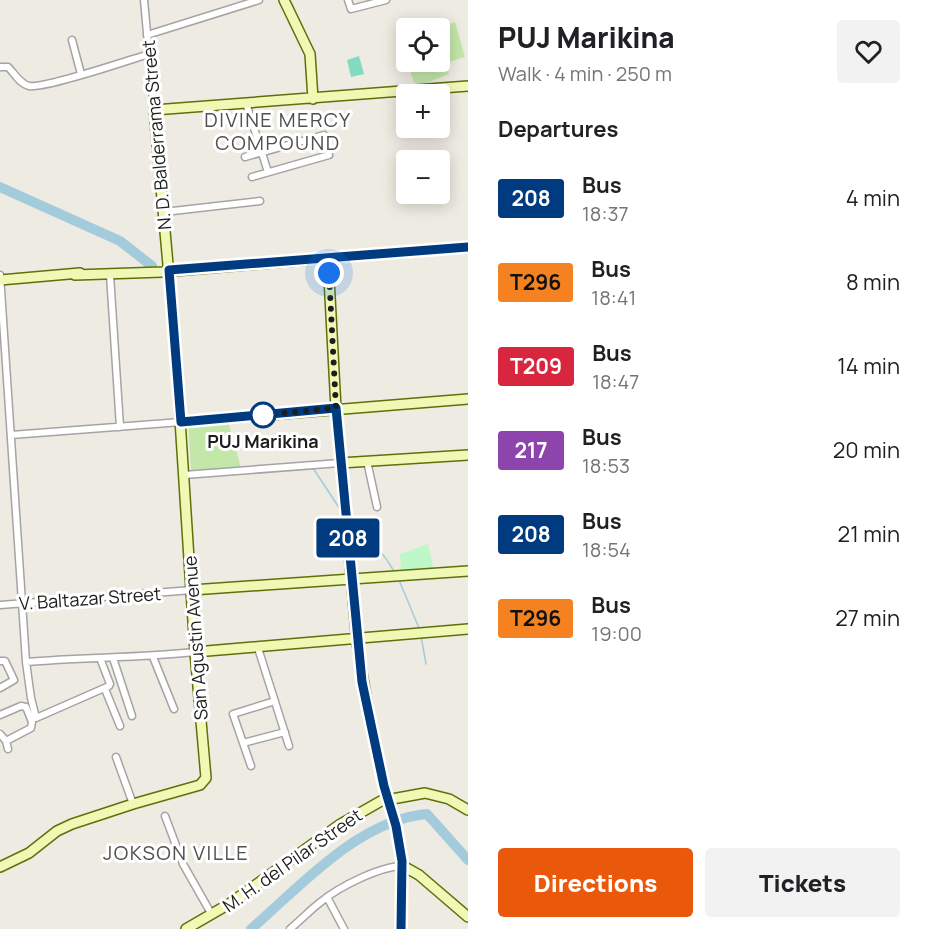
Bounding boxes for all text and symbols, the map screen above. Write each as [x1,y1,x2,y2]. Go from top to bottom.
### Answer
map controls [396,18,450,204]
button: locate [396,18,450,72]
text: PUJ Marikina [498,18,675,56]
button: heart [837,20,900,83]
street label: N. D. Balderrama Street [136,39,176,231]
text: Walk · 4 min · 250 m [498,60,672,87]
button: + [396,84,450,138]
district label: DIVINE MERCY COMPOUND [204,106,352,156]
text: Departures [498,114,618,144]
button: − [396,150,450,204]
text: Bus [582,170,622,200]
text: 4 min [846,183,900,213]
text: 208 [511,184,551,212]
text: 18:37 [582,200,629,227]
text: Bus [591,254,631,284]
your location [314,258,344,288]
text: 8 min [846,267,900,297]
text: T296 [510,268,561,296]
text: 18:41 [591,284,636,311]
text: Bus [592,338,632,368]
text: 14 min [837,351,900,381]
text: T209 [510,352,562,380]
text: 18:47 [592,368,639,395]
marker: PUJ Marikina [250,402,276,428]
text: Bus [582,422,622,452]
place label: PUJ Marikina [207,429,319,453]
text: 20 min [833,435,900,465]
text: 217 [515,436,547,464]
text: 18:53 [582,452,630,479]
text: Bus [582,506,622,536]
line badge: 208 [314,518,382,558]
text: 21 min [838,519,900,549]
text: 208 [511,520,551,548]
text: 208 [328,524,368,552]
text: 18:54 [582,536,631,563]
street label: San Agustin Avenue [177,555,213,721]
street label: V. Baltazar Street [18,581,162,615]
text: Bus [591,590,631,620]
text: 27 min [835,603,900,633]
text: T296 [510,604,561,632]
text: 19:00 [591,620,642,647]
street label: M. H. del Pilar Street [218,803,366,917]
district label: JOKSON VILLE [103,839,249,866]
button: Directions [498,848,693,917]
button: Tickets [705,848,900,917]

